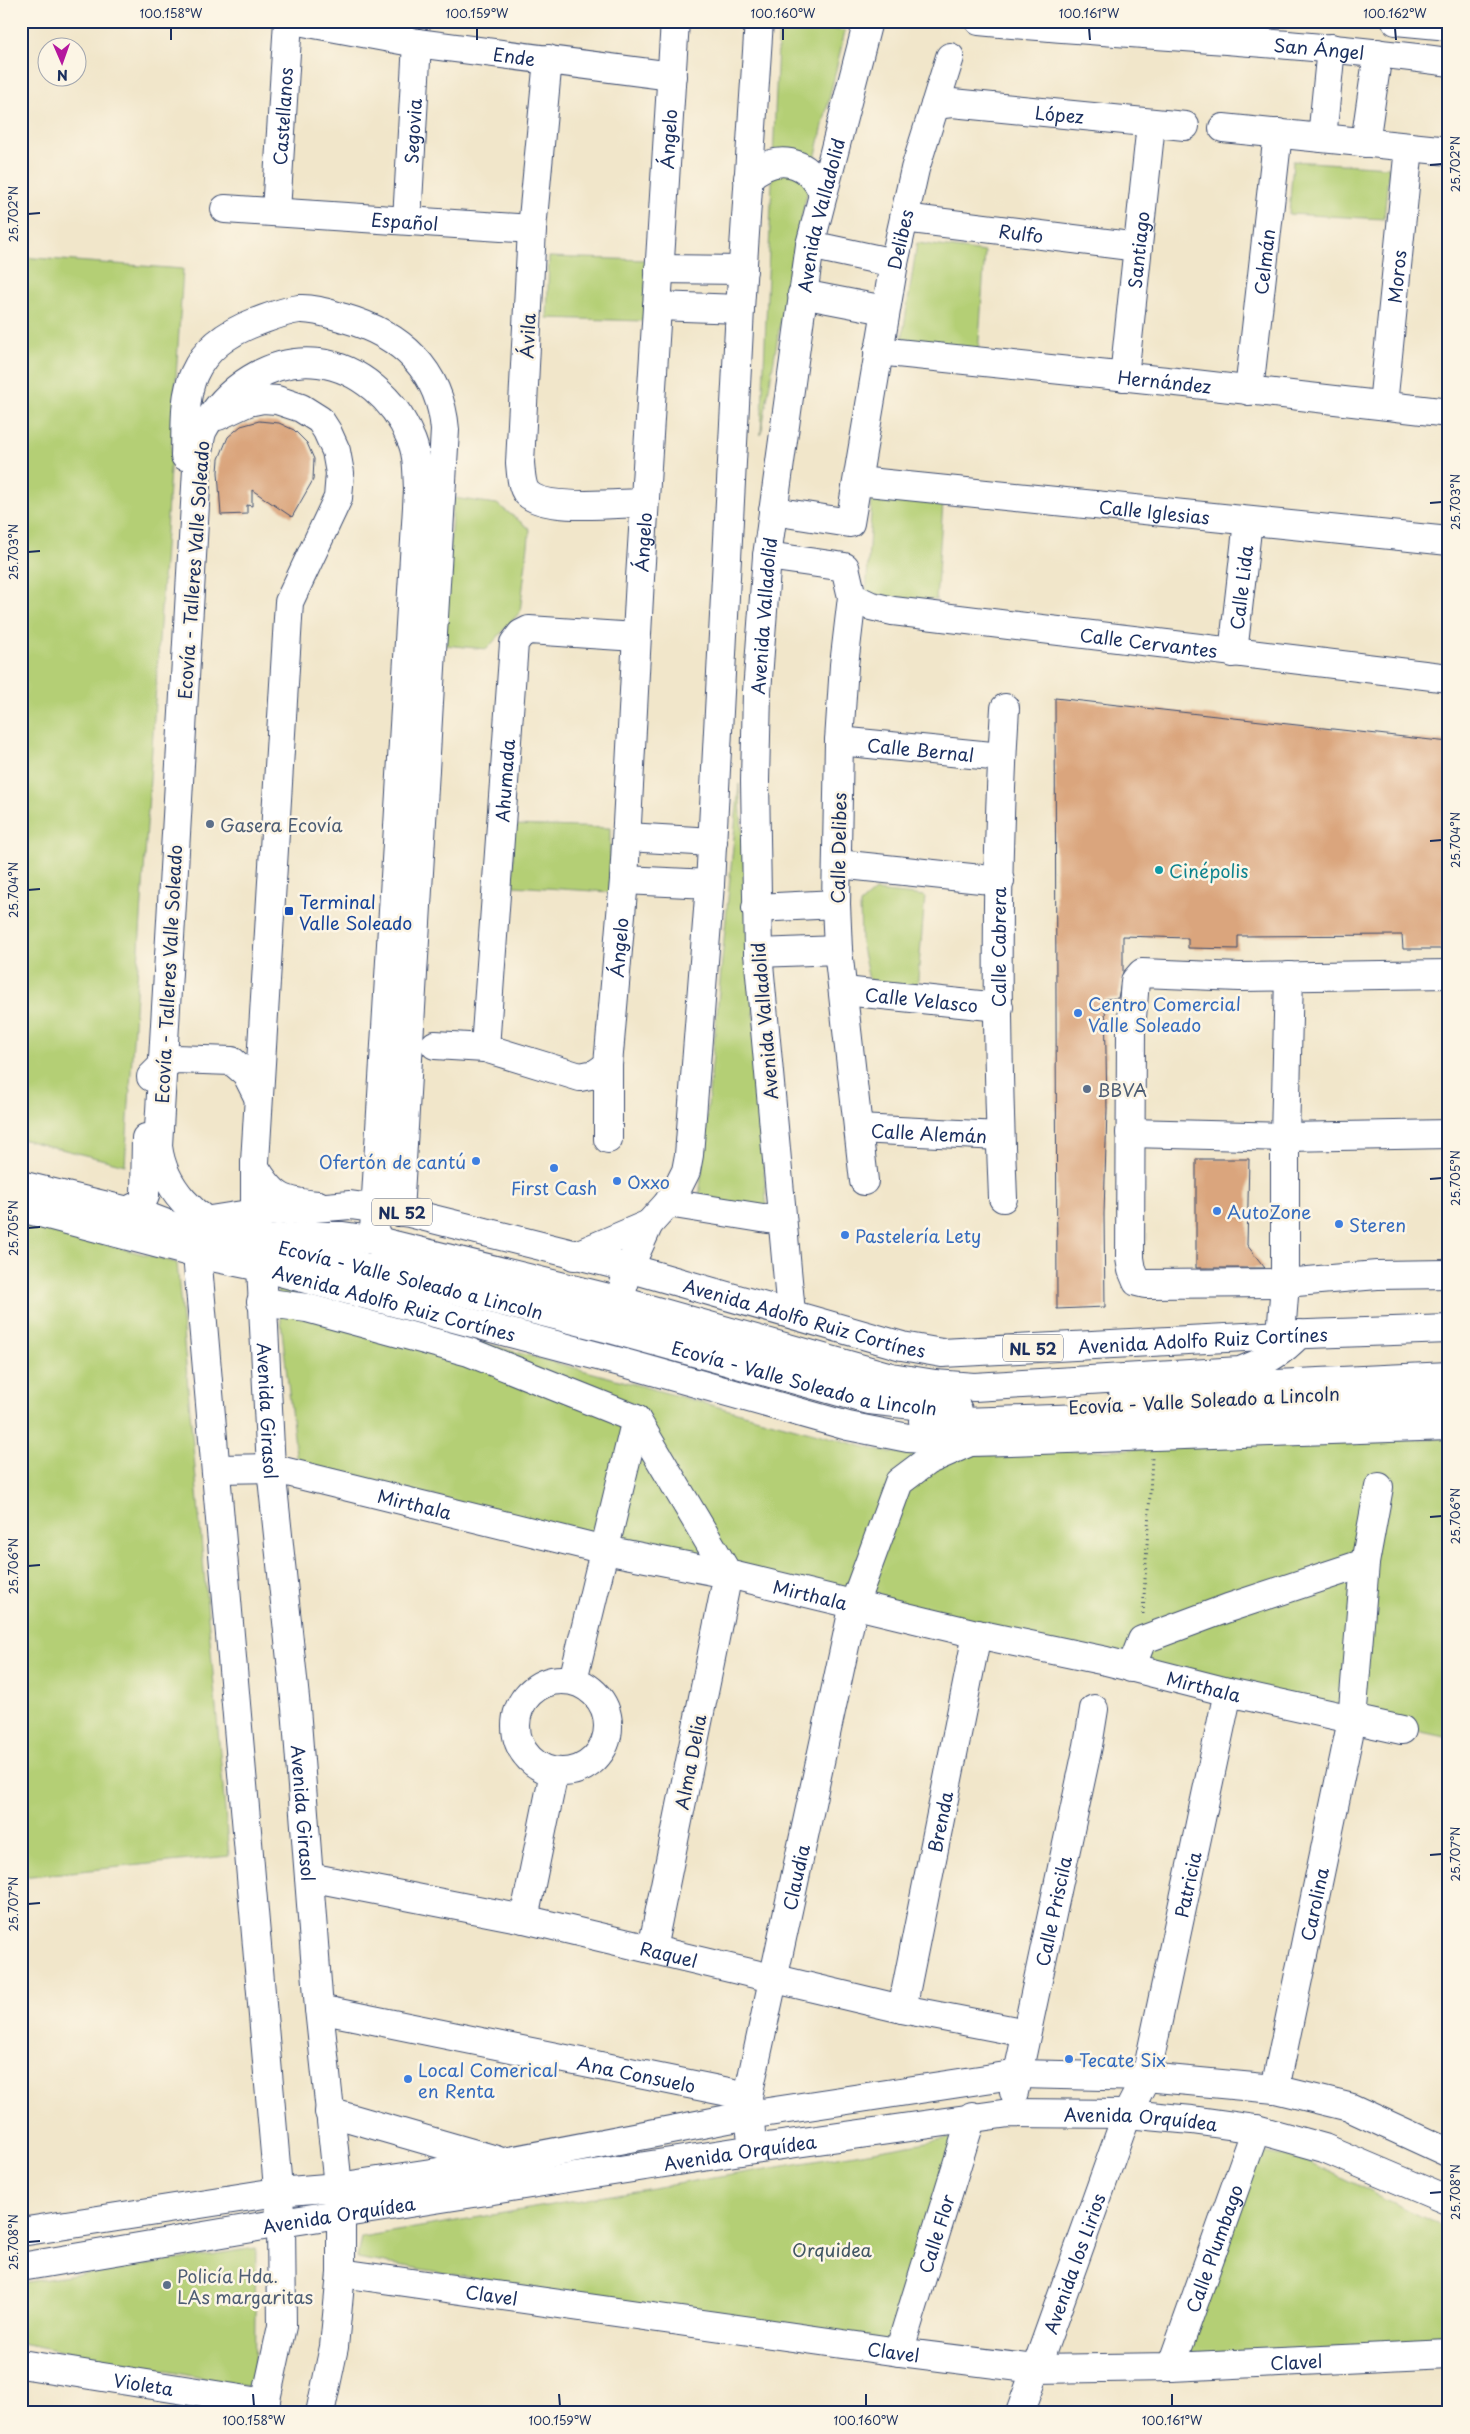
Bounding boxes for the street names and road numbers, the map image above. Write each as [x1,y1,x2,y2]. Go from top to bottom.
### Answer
street label: San Ángel [1273,30,1365,65]
street label: Ende [491,39,537,72]
street label: Castellanos [265,66,299,166]
street label: Segovia [397,97,427,165]
street label: López [1034,98,1086,129]
street label: Ángelo [652,108,683,170]
street label: Avenida Valladolid [790,135,851,294]
street label: Español [370,205,439,236]
street label: Delibes [879,206,919,272]
street label: Santiago [1120,210,1155,290]
street label: Rulfo [997,216,1045,249]
street label: Celmán [1246,227,1281,296]
street label: Moros [1380,249,1412,305]
street label: Ávila [512,312,542,359]
street label: Hernández [1116,362,1213,399]
street label: Ecovía - Talleres Valle Soleado [171,440,215,700]
street label: Calle Iglesias [1098,492,1211,530]
street label: Ángelo [627,511,658,573]
street label: Avenida Valladolid [743,535,783,696]
street label: Calle Lida [1222,543,1259,631]
street label: Calle Cervantes [1078,620,1219,663]
street label: Calle Bernal [866,730,975,768]
street label: Ahumada [488,738,521,823]
street label: Calle Delibes [824,792,852,904]
street label: Ecovía - Talleres Valle Soleado [148,844,188,1104]
street label: Calle Cabrera [984,887,1012,1008]
street label: Ángelo [602,916,634,978]
street label: Avenida Valladolid [744,941,784,1101]
street label: Calle Velasco [864,980,979,1018]
street label: Calle Alemán [870,1116,988,1149]
road number: NL 52 [372,1198,432,1226]
street label: Ecovía - Valle Soleado a Lincoln [276,1233,546,1325]
street label: Avenida Adolfo Ruiz Cortínes [270,1257,519,1347]
street label: Avenida Adolfo Ruiz Cortínes [681,1271,928,1363]
street label: Avenida Adolfo Ruiz Cortínes [1077,1320,1328,1359]
street label: Ecovía - Valle Soleado a Lincoln [669,1333,938,1421]
road number: NL 52 [1003,1335,1063,1362]
street label: Avenida Girasol [251,1342,286,1481]
street label: Ecovía - Valle Soleado a Lincoln [1068,1379,1340,1421]
street label: Mirthala [375,1481,455,1526]
street label: Mirthala [771,1572,851,1616]
street label: Mirthala [1164,1663,1244,1708]
street label: Alma Delia [668,1712,712,1812]
street label: Avenida Girasol [285,1744,323,1882]
street label: Brenda [920,1789,959,1855]
street label: Claudia [775,1841,816,1913]
street label: Patricia [1167,1849,1207,1920]
street label: Calle Priscila [1028,1853,1078,1969]
street label: Carolina [1293,1864,1335,1943]
street label: Raquel [637,1934,700,1973]
street label: Ana Consuelo [575,2048,698,2099]
street label: Avenida Orquídea [1064,2100,1220,2137]
street label: Avenida Orquídea [661,2127,819,2176]
street label: Calle Plumbago [1178,2181,1249,2316]
street label: Avenida Orquídea [260,2189,418,2239]
street label: Avenida los Lirios [1036,2189,1111,2337]
street label: Calle Flor [911,2190,961,2276]
street label: Clavel [464,2277,519,2311]
street label: Clavel [866,2334,921,2368]
street label: Clavel [1270,2346,1323,2376]
street label: Violeta [111,2365,176,2402]

